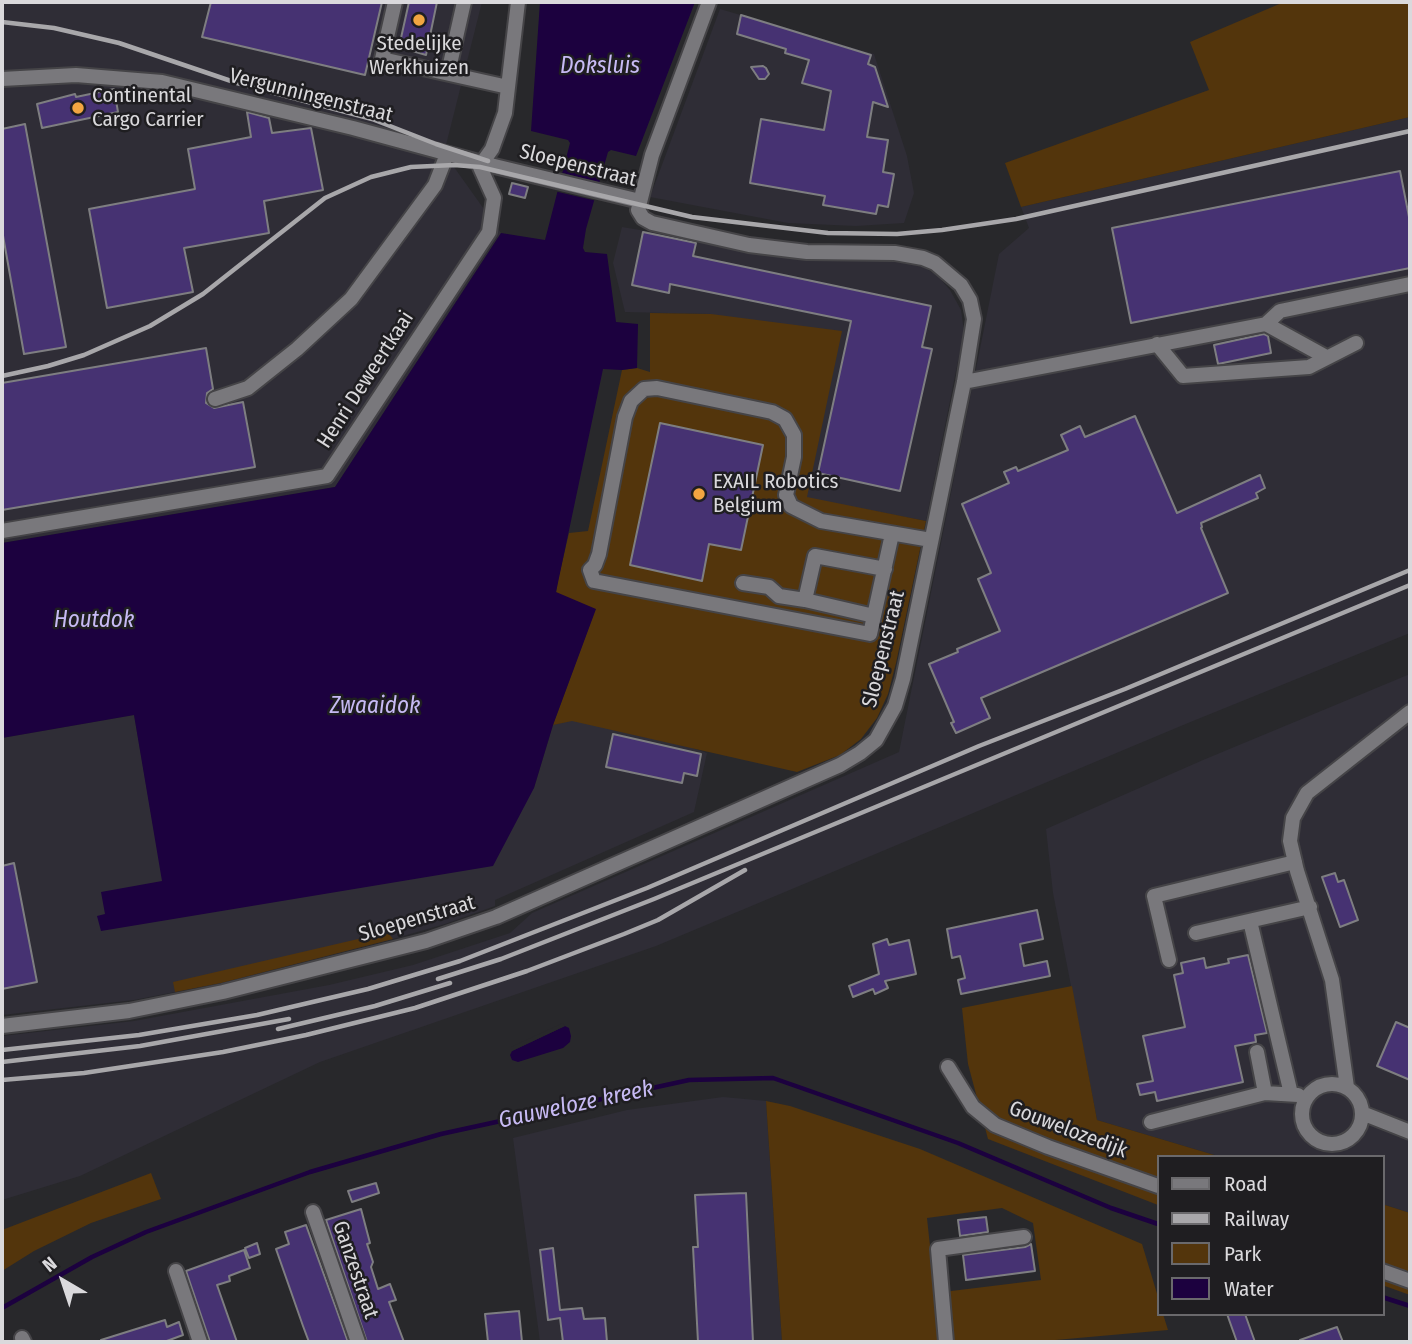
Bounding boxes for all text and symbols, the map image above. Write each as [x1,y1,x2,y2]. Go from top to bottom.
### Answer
marker: Stedelijke Werkhuizen [411,12,427,28]
place label: Stedelijke Werkhuizen [369,31,469,81]
water label: Doksluis [560,53,640,81]
street label: Vergunningenstraat [227,64,395,128]
place label: Continental Cargo Carrier [92,83,204,133]
marker: Continental Cargo Carrier [70,100,86,116]
street label: Sloepenstraat [517,139,639,193]
street label: Henri Deweertkaai [312,307,420,453]
place label: EXAIL Robotics Belgium [713,469,838,519]
marker: EXAIL Robotics Belgium [691,486,707,502]
street label: Sloepenstraat [857,588,911,710]
water label: Houtdok [54,607,134,635]
water label: Zwaaidok [330,693,420,721]
street label: Sloepenstraat [356,890,478,948]
water label: Gauweloze kreek [496,1075,656,1135]
street label: Gouwelozedijk [1005,1096,1131,1164]
legend [1156,1155,1384,1316]
text: Road [1224,1171,1268,1197]
text: Railway [1224,1206,1289,1232]
street label: Ganzestraat [327,1218,383,1322]
text: Park [1224,1241,1261,1267]
north arrow [28,1246,98,1316]
text: N [38,1252,61,1277]
text: Water [1224,1276,1274,1302]

